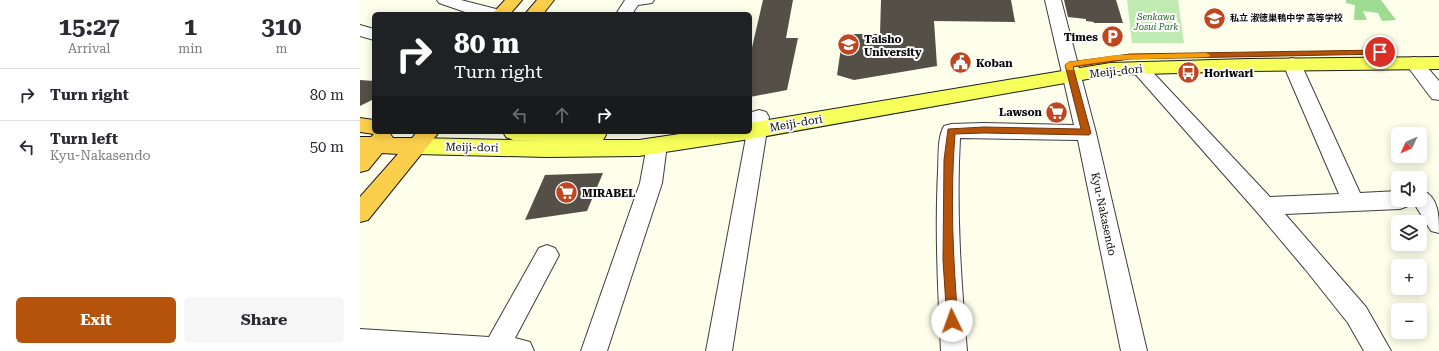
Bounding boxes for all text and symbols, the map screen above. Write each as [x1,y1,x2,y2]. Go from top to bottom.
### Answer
school or university icon: 私立 淑徳巣鴨中学 高等学校 [1202,5,1228,31]
park label: Senkawa Josui Park [1133,12,1178,32]
place label: 私立 淑徳巣鴨中学 高等学校 [1230,12,1344,23]
text: 15:27 [59,13,120,41]
text: 1 [184,13,197,41]
text: 310 [261,13,302,41]
parking icon: Times [1100,24,1126,50]
text: 80 m [454,27,519,60]
icon: right [388,28,440,80]
place label: Times [1064,31,1098,44]
school or university icon: Taisho University [835,32,861,58]
place label: Taisho University [864,33,922,59]
pin [1363,35,1397,69]
text: Arrival [68,41,110,56]
text: min [178,41,203,56]
text: m [275,41,287,56]
icon: arrive [1369,41,1391,63]
public building icon: Koban [948,50,974,76]
place label: Koban [976,57,1013,70]
bus stop icon: Horiwari [1176,60,1202,86]
text: Turn right [454,61,542,82]
street label: Meiji-dori [1089,62,1144,81]
place label: Horiwari [1204,67,1253,80]
icon: right [16,84,38,106]
text: Turn right [50,86,129,104]
text: 80 m [310,86,344,104]
supermarket icon: Lawson [1044,99,1070,125]
icon: left [509,104,531,126]
icon: ahead [551,104,573,126]
icon: right [593,104,615,126]
place label: Lawson [999,106,1043,119]
street label: Meiji-dori [769,112,824,135]
north arrow [1391,127,1427,163]
map controls [1391,127,1427,339]
text: Turn left [50,130,118,148]
icon: left [16,136,38,158]
text: 50 m [310,138,344,156]
street label: Meiji-dori [445,141,499,154]
text: Kyu-Nakasendo [50,148,151,163]
street label: Kyu-Nakasendo [1088,171,1119,257]
button: sound [1391,171,1427,207]
supermarket icon: MIRABEL [553,180,579,206]
place label: MIRABEL [582,187,635,200]
button: layers [1391,215,1427,251]
button: + [1391,259,1427,295]
button: Exit [16,297,176,343]
button: Share [184,297,344,343]
position arrow [931,300,973,342]
button: − [1391,303,1427,339]

